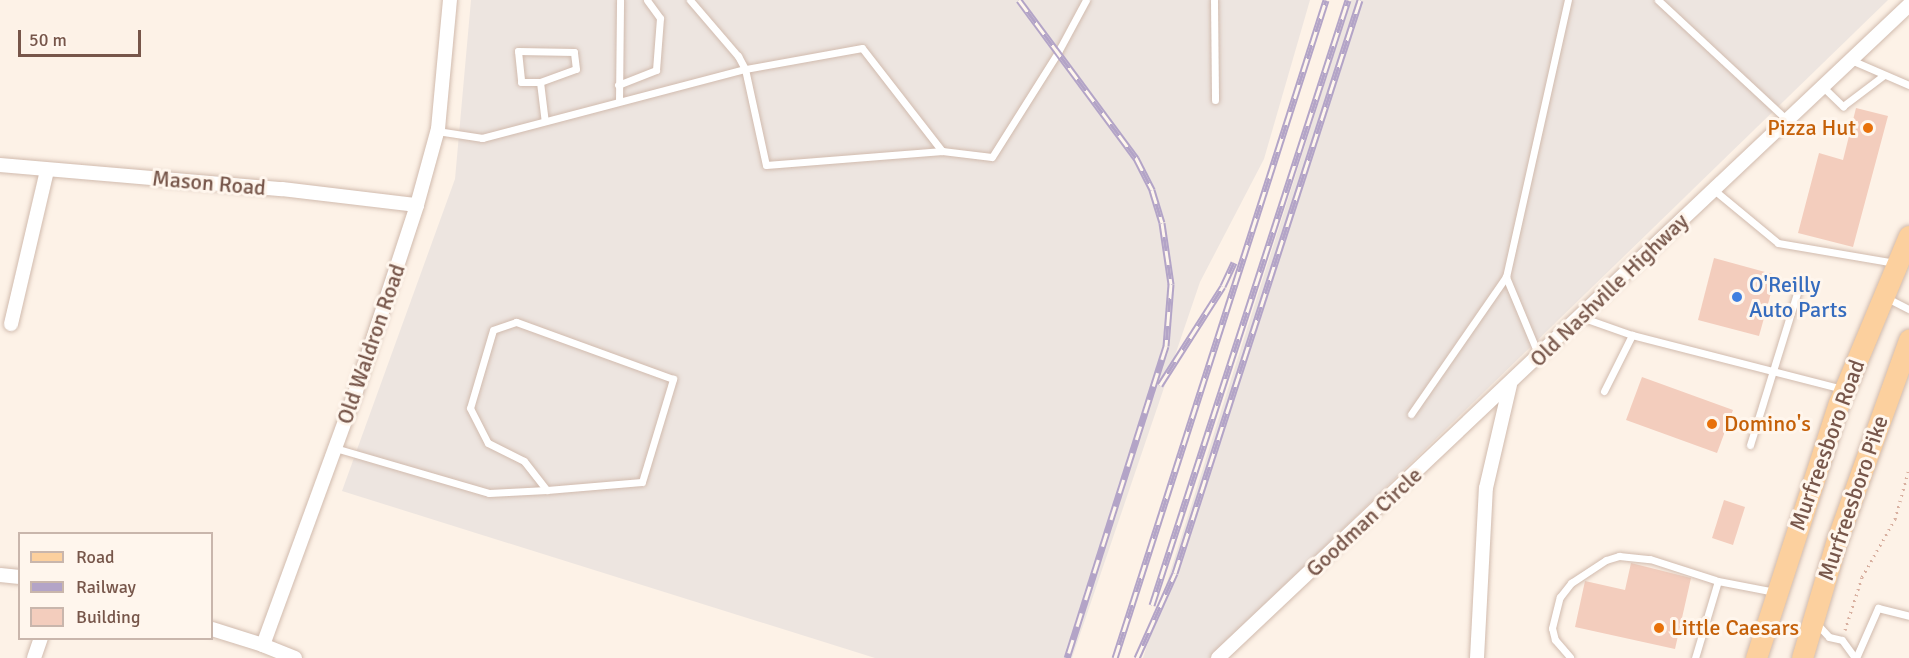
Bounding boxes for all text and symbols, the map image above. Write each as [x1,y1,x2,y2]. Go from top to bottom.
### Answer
scale bar [21,18,144,56]
text: 50 m [29,29,67,51]
place label: Pizza Hut [1767,115,1856,141]
marker: Pizza Hut [1861,121,1875,135]
street label: Mason Road [151,165,267,201]
street label: Old Nashville Highway [1524,208,1694,372]
street label: Old Waldron Road [331,261,411,427]
place label: O'Reilly Auto Parts [1749,271,1847,322]
marker: O'Reilly Auto Parts [1730,290,1744,304]
street label: Murfreesboro Road [1784,356,1870,534]
place label: Domino's [1724,411,1811,437]
street label: Murfreesboro Pike [1812,412,1894,584]
marker: Domino's [1705,417,1719,431]
street label: Goodman Circle [1301,462,1427,582]
legend [18,532,213,640]
text: Road [76,546,115,568]
text: Railway [76,576,136,598]
text: Building [76,606,140,628]
place label: Little Caesars [1671,615,1799,641]
marker: Little Caesars [1652,621,1666,635]

